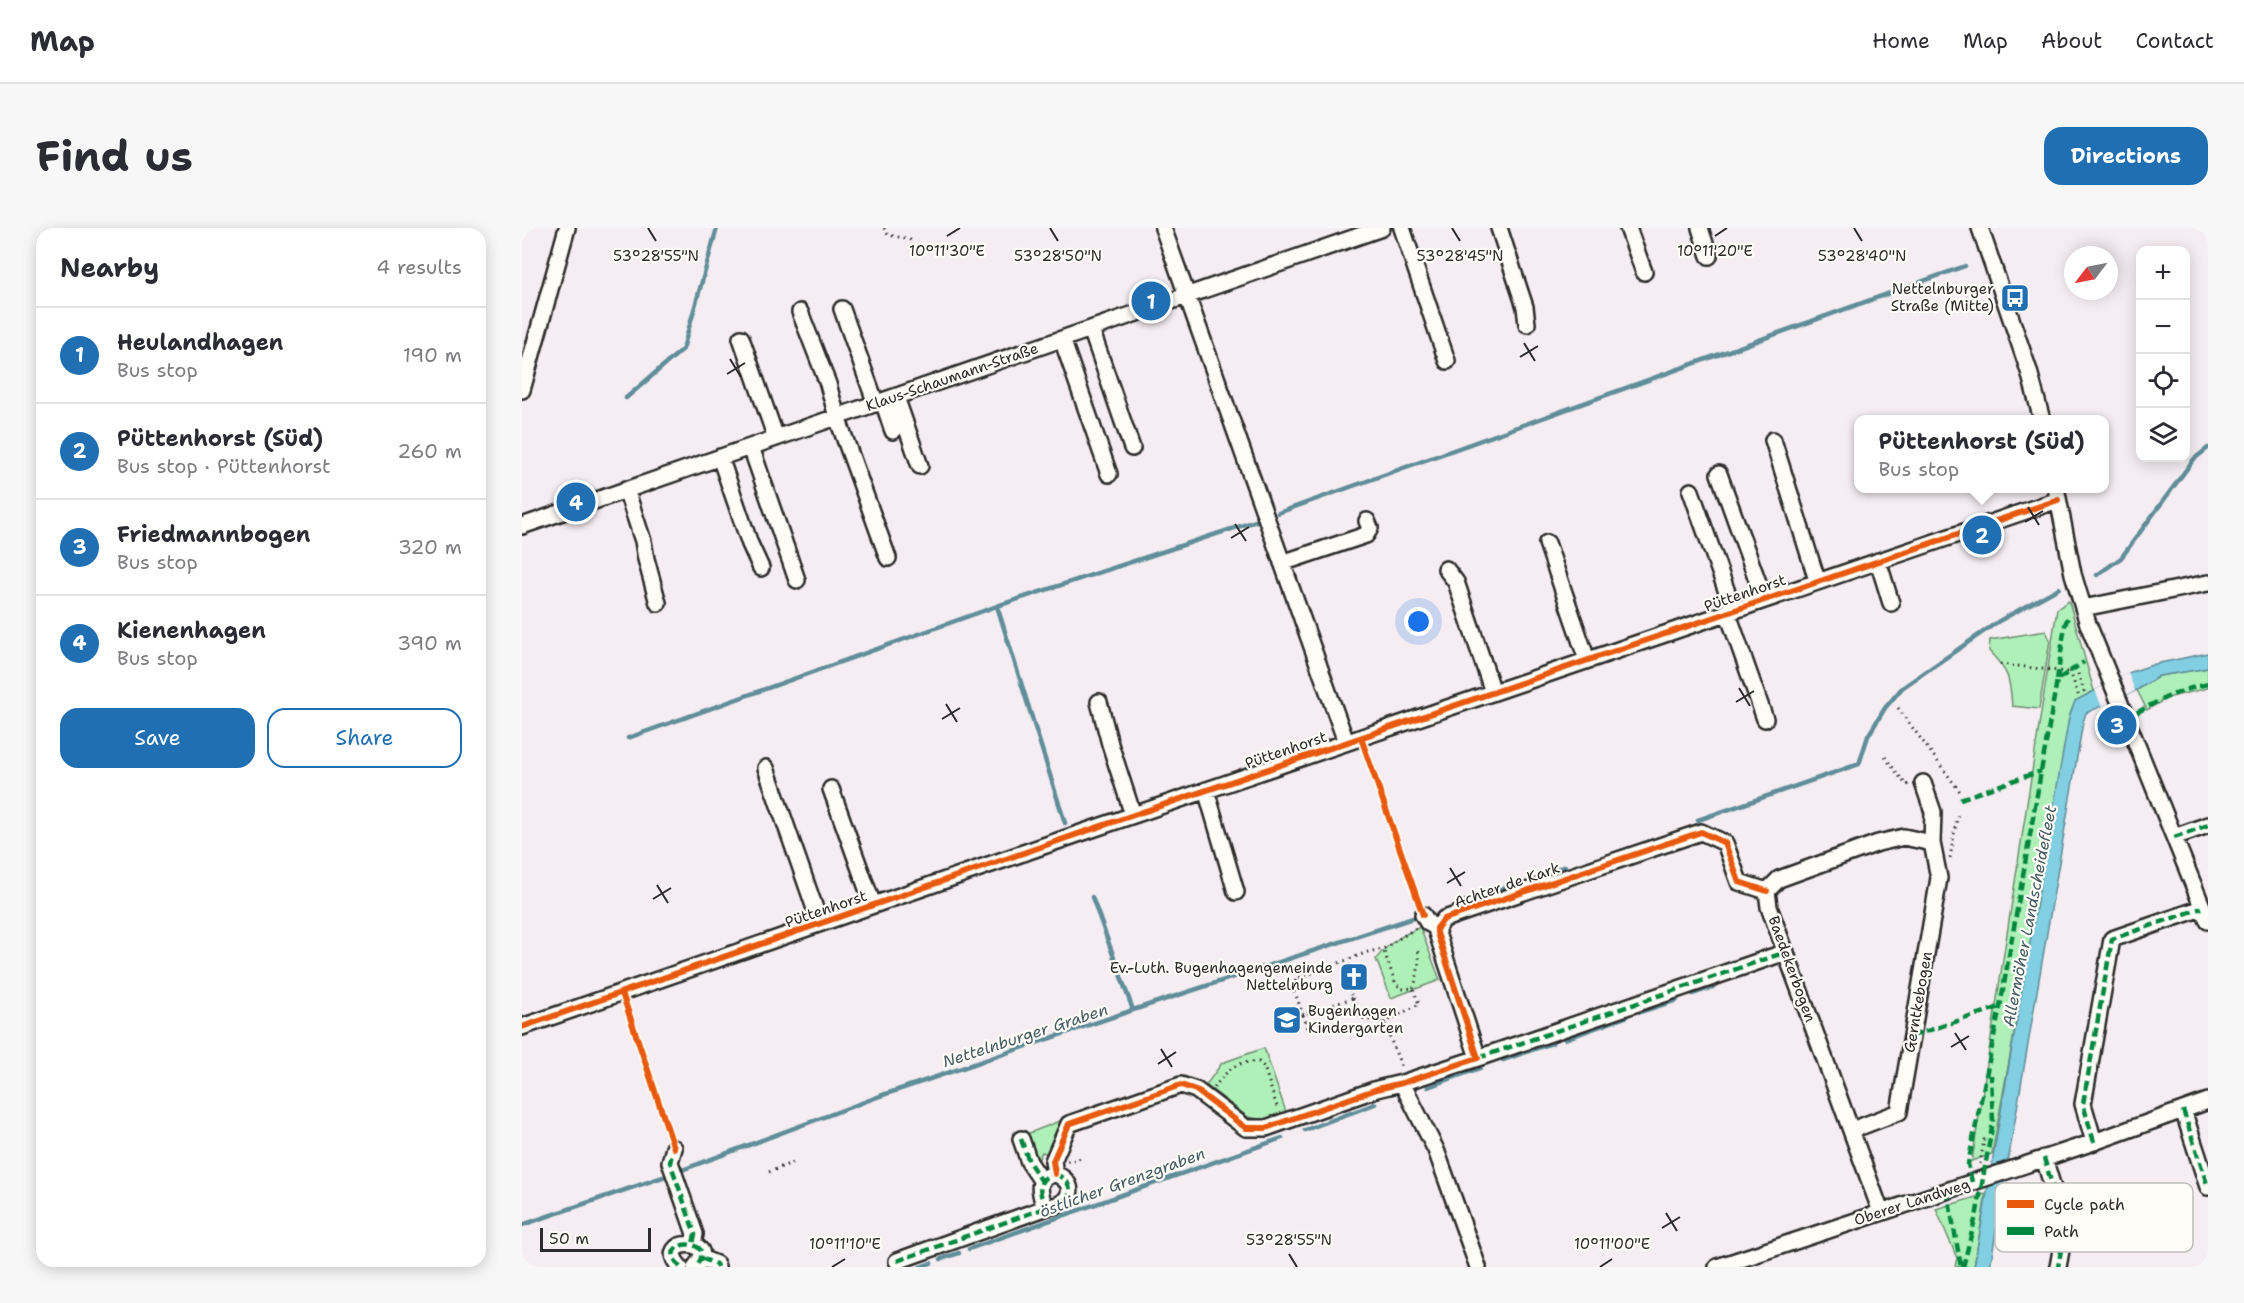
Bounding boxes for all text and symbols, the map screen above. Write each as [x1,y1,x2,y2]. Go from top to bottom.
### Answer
text: Map [30,22,95,60]
text: Home [1872,27,1930,55]
text: Map [1963,27,2008,55]
text: About [2041,27,2102,55]
text: Contact [2135,27,2214,55]
button: Directions [2044,127,2208,185]
text: Find us [36,128,193,184]
text: 10°11'30"E [909,241,985,261]
text: 10°11'20"E [1677,241,1753,261]
text: 53°28'55"N [613,246,699,266]
text: 53°28'50"N [1014,246,1102,266]
text: 53°28'45"N [1417,246,1503,266]
text: 53°28'40"N [1818,246,1906,266]
north arrow [2064,246,2118,300]
map controls [2136,246,2190,462]
button: + [2136,246,2190,300]
text: Nearby [60,250,159,285]
text: 4 results [376,254,462,280]
pin: 1 [1132,278,1170,324]
place label: Nettelnburger Straße (Mitte) [1891,279,1994,316]
bus stop icon: Nettelnburger Straße (Mitte) [1999,282,2031,314]
button: − [2136,300,2190,354]
text: Heulandhagen [117,328,283,357]
street label: Klaus-Schaumann-Straße [863,338,1041,416]
text: 1 [75,342,84,368]
text: 190 m [403,342,462,368]
button: locate [2136,354,2190,408]
text: Bus stop [117,357,198,383]
button: layers [2136,408,2190,462]
popup [1854,415,2109,493]
text: Püttenhorst (Süd) [117,424,323,453]
text: Püttenhorst (Süd) [1878,427,2085,456]
text: 2 [73,438,87,464]
text: 260 m [397,438,462,464]
text: Bus stop · Püttenhorst [117,453,331,479]
text: Bus stop [1878,456,1959,482]
pin: 4 [556,480,596,524]
pin: 2 [1962,512,2002,558]
text: Friedmannbogen [117,520,311,549]
text: 3 [73,534,87,560]
text: 320 m [398,534,462,560]
text: Bus stop [117,549,198,575]
street label: Püttenhorst [1701,570,1789,616]
your location [1404,607,1433,636]
text: Kienenhagen [117,616,266,645]
text: 4 [73,630,87,656]
text: 390 m [397,630,462,656]
text: Bus stop [117,645,198,671]
pin: 3 [2098,702,2136,748]
button: Save [60,708,255,768]
button: Share [267,708,462,768]
street label: Püttenhorst [1242,727,1330,773]
water label: Allermöher Landscheidefleet [1998,804,2061,1028]
street label: Achter de Kark [1452,858,1562,912]
street label: Püttenhorst [782,886,870,932]
street label: Baedekerbogen [1764,913,1820,1025]
street label: Gerntkebogen [1899,950,1937,1054]
place label: Ev.-Luth. Bugenhagengemeinde Nettelnburg [1110,958,1333,995]
church icon: Ev.-Luth. Bugenhagengemeinde Nettelnburg [1338,961,1370,993]
water label: Nettelnburger Graben [940,999,1111,1072]
place label: Bugenhagen Kindergarten [1308,1001,1403,1038]
school or university icon: Bugenhagen Kindergarten [1271,1004,1303,1036]
water label: östlicher Grenzgraben [1036,1143,1208,1222]
street label: Oberer Landweg [1851,1174,1973,1230]
legend [1995,1183,2193,1252]
text: Cycle path [2044,1194,2125,1215]
text: Path [2044,1221,2079,1242]
scale bar [540,1225,651,1252]
text: 50 m [549,1228,589,1249]
text: 53°28'55"N [1246,1230,1332,1250]
text: 10°11'10"E [809,1234,881,1254]
text: 10°11'00"E [1574,1234,1650,1254]

